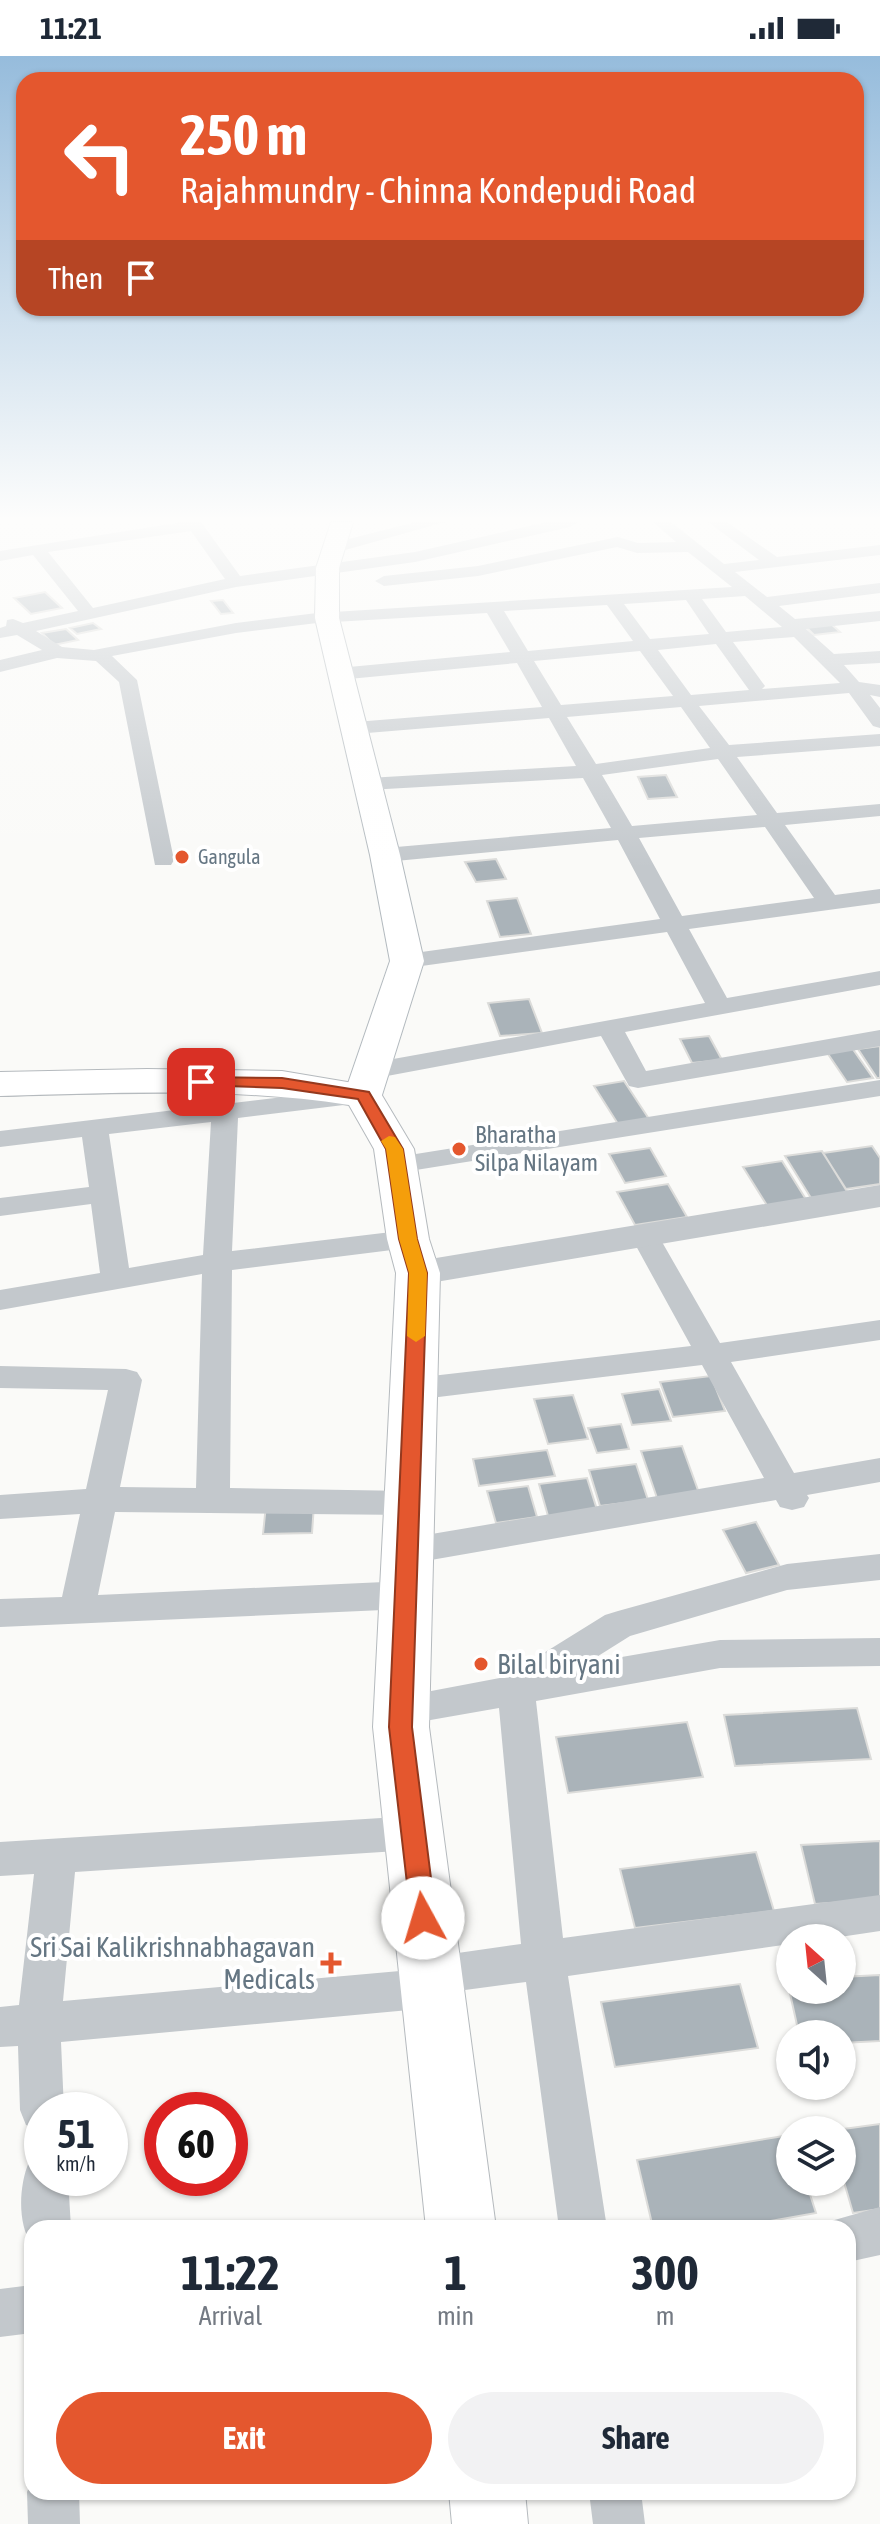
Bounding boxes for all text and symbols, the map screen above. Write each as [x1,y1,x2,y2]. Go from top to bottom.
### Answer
text: 11:21 [40,11,102,45]
text: 250 m [180,103,307,167]
icon: left [48,104,152,208]
text: Rajahmundry - Chinna Kondepudi Road [180,169,696,211]
icon: arrive [119,256,163,300]
text: Then [48,261,103,295]
place label: Gangula [198,845,260,868]
marker: Gangula [173,848,191,866]
pin [167,1048,235,1116]
icon: arrive [179,1060,223,1104]
place label: Bharatha Silpa Nilayam [475,1121,598,1176]
marker: Bharatha Silpa Nilayam [450,1140,468,1158]
place label: Bilal biryani [497,1648,621,1680]
marker: Bilal biryani [472,1655,490,1673]
position arrow [381,1876,465,1960]
north arrow [776,1924,856,2004]
map controls [776,1924,856,2196]
place label: Sri Sai Kalikrishnabhagavan Medicals [30,1931,315,1995]
marker: Sri Sai Kalikrishnabhagavan Medicals [322,1954,340,1972]
button: sound [776,2020,856,2100]
speed limit sign: 60 [144,2092,248,2196]
text: 51 [57,2111,95,2156]
button: layers [776,2116,856,2196]
text: km/h [56,2152,96,2175]
text: 11:22 [181,2245,280,2300]
text: 1 [444,2245,467,2300]
text: 300 [631,2245,699,2300]
text: Arrival [199,2301,262,2331]
text: min [437,2301,474,2331]
text: m [656,2301,674,2331]
button: Exit [56,2392,432,2484]
button: Share [448,2392,824,2484]

